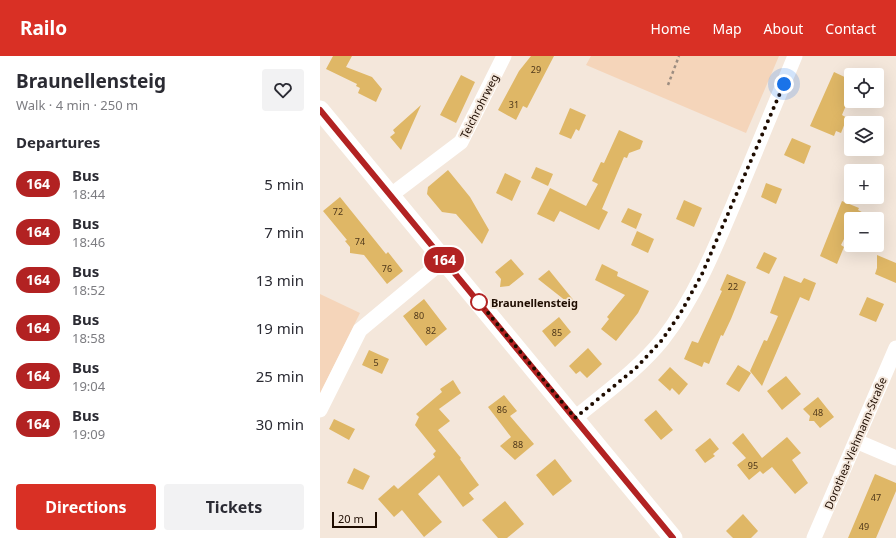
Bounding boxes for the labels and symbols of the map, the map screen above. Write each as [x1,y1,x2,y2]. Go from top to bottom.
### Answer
house number: 29 [531,63,541,76]
street label: Teichrohrweg [456,71,502,141]
your location [774,74,794,94]
house number: 31 [509,98,519,111]
house number: 72 [333,205,343,218]
house number: 74 [355,235,365,248]
line badge: 164 [421,247,467,273]
house number: 76 [382,262,392,275]
house number: 22 [728,280,738,293]
marker: Braunellensteig [470,293,488,311]
place label: Braunellensteig [491,295,578,310]
house number: 80 [414,309,424,322]
house number: 82 [426,324,436,337]
house number: 85 [552,326,562,339]
house number: 5 [373,356,379,369]
street label: Dorothea-Viehmann-Straße [820,375,890,511]
house number: 86 [497,403,507,416]
house number: 48 [813,406,823,419]
house number: 88 [513,438,523,451]
house number: 95 [748,459,758,472]
house number: 47 [871,491,881,504]
scale bar [332,510,377,529]
house number: 49 [859,520,869,533]

